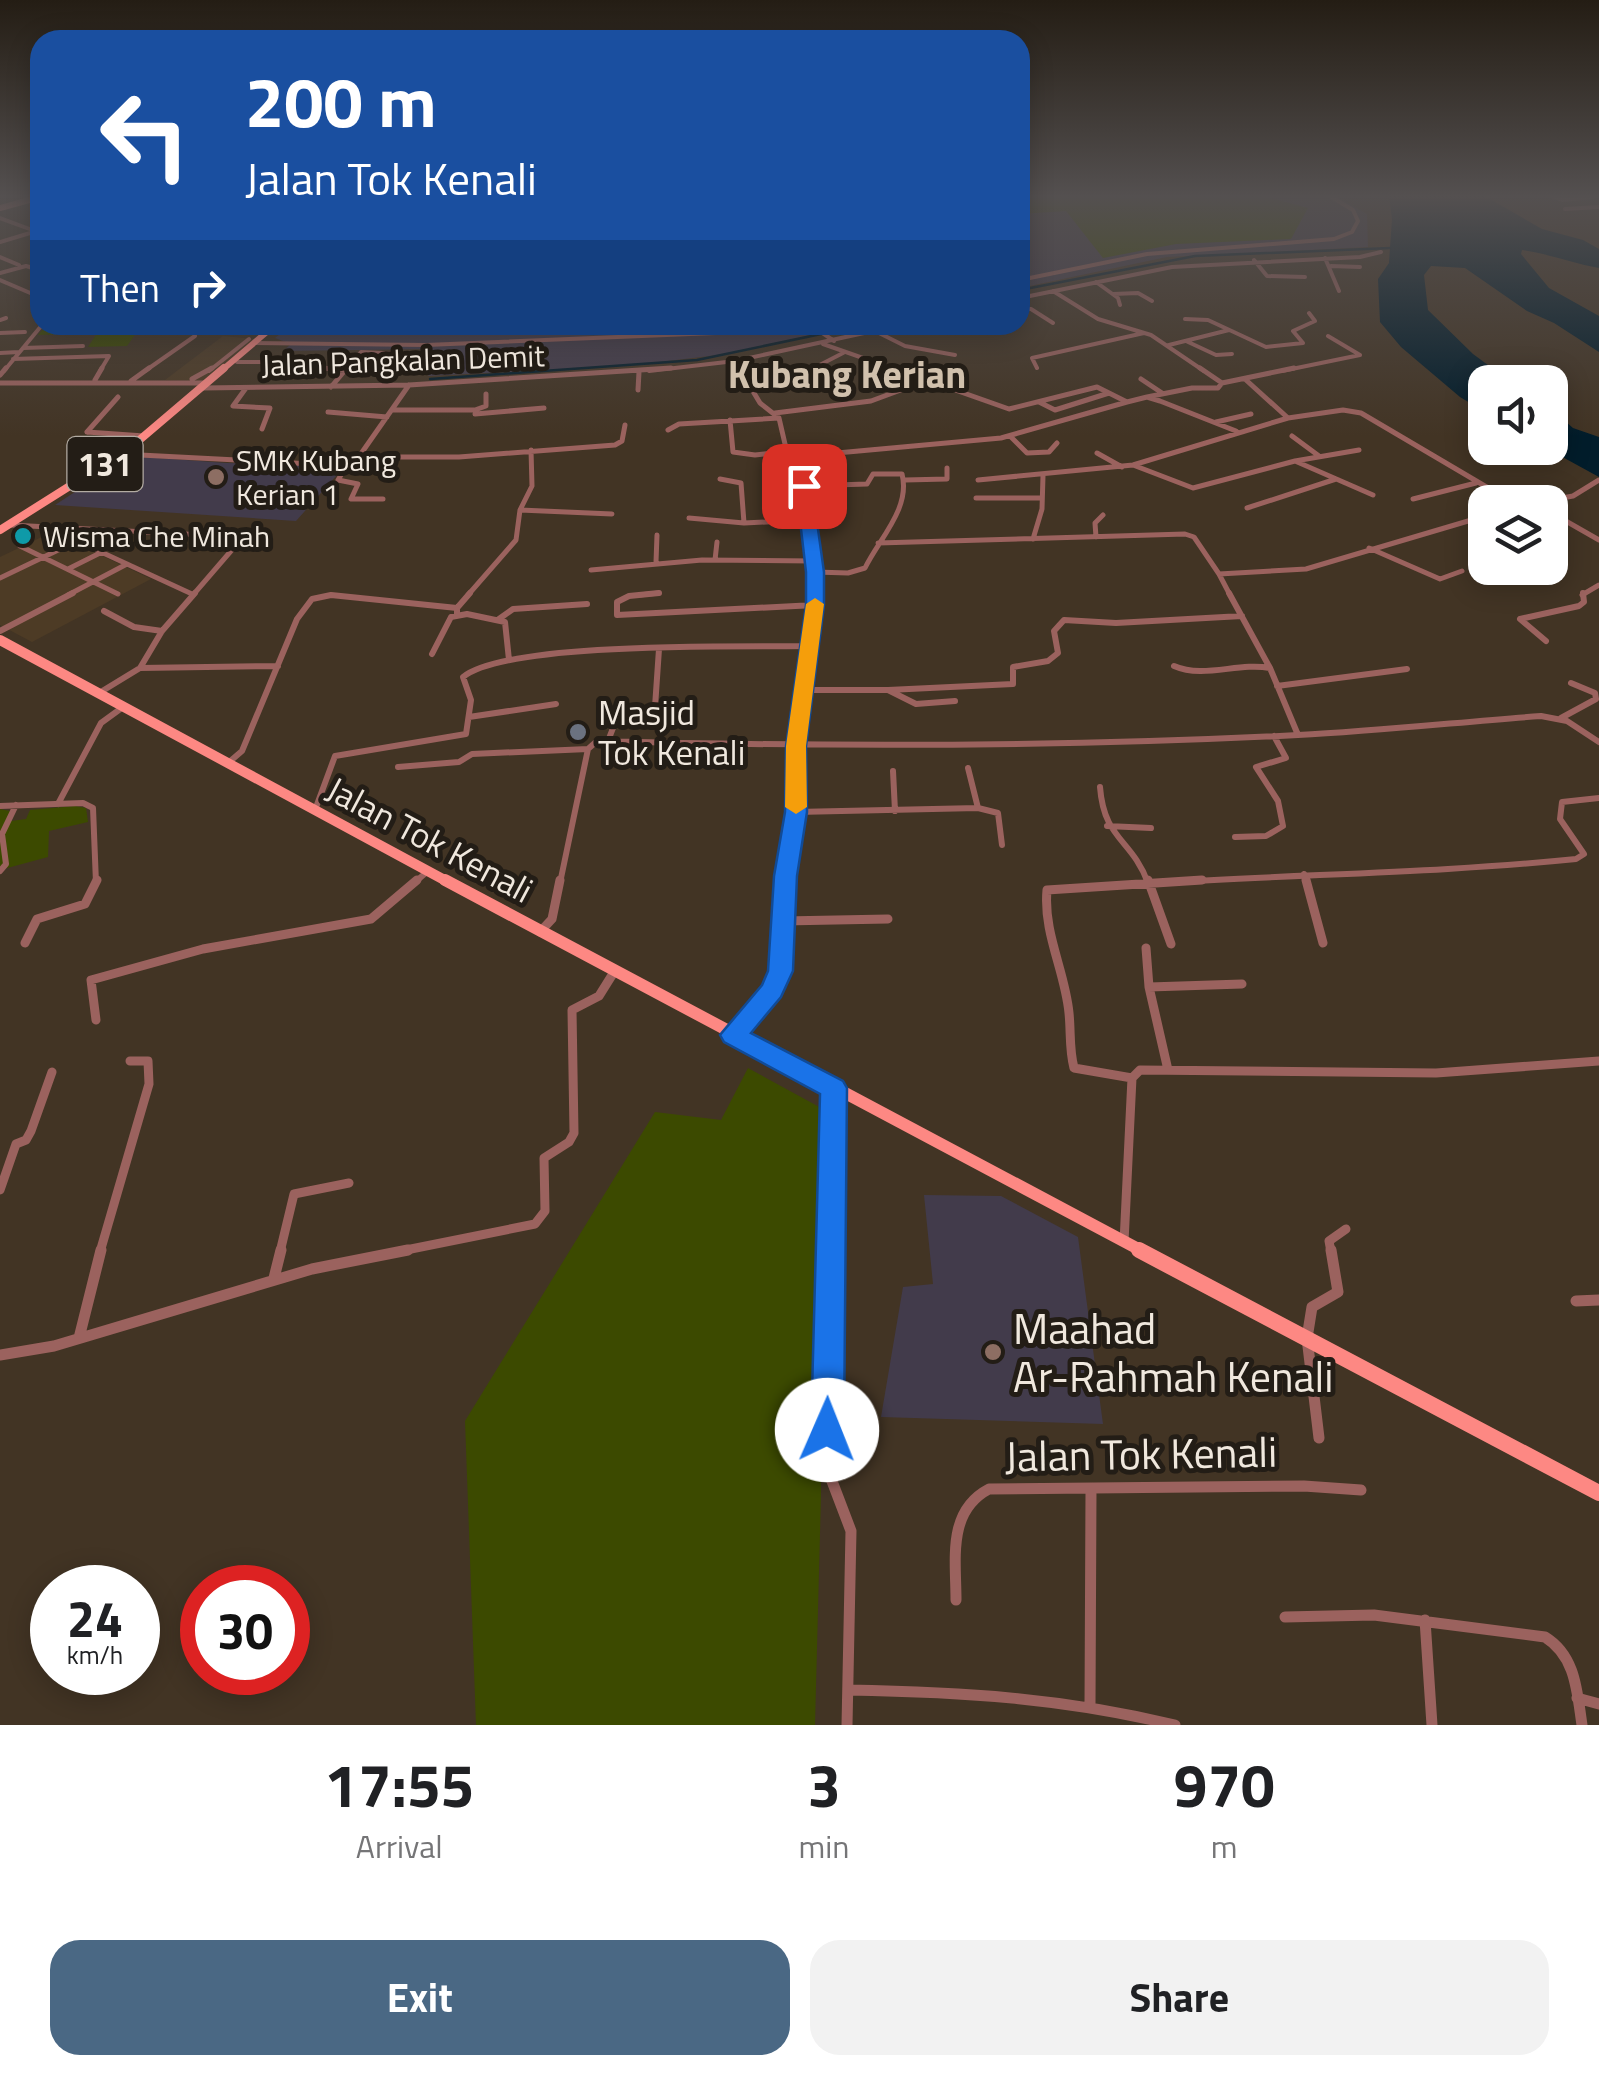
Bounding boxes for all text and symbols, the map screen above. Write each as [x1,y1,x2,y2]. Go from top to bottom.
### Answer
text: 200 m [245,48,437,154]
icon: left [80,70,210,200]
text: Jalan Tok Kenali [245,144,537,212]
text: Then [80,259,160,317]
icon: right [180,260,235,315]
street label: Jalan Pangkalan Demit [261,332,546,388]
district label: Kubang Kerian [728,345,966,403]
map controls [1468,365,1568,585]
button: sound [1468,365,1568,465]
road number: 131 [68,437,142,491]
place label: SMK Kubang Kerian 1 [236,437,396,517]
pin [762,444,847,529]
icon: arrive [777,459,832,514]
marker: SMK Kubang Kerian 1 [205,466,227,488]
button: layers [1468,485,1568,585]
place label: Wisma Che Minah [43,513,270,559]
marker: Wisma Che Minah [12,525,34,547]
place label: Masjid Tok Kenali [598,685,745,779]
marker: Masjid Tok Kenali [567,721,589,743]
street label: Jalan Tok Kenali [317,762,543,916]
place label: Maahad Ar-Rahmah Kenali [1013,1296,1333,1408]
marker: Maahad Ar-Rahmah Kenali [982,1341,1004,1363]
position arrow [775,1378,879,1482]
street label: Jalan Tok Kenali [1004,1419,1278,1487]
speed limit sign: 30 [180,1565,310,1695]
text: 24 [67,1580,123,1656]
text: km/h [67,1636,123,1674]
text: 17:55 [324,1739,474,1830]
text: 3 [807,1739,841,1830]
text: 970 [1174,1739,1275,1830]
text: Arrival [356,1822,443,1870]
text: min [798,1822,849,1870]
text: m [1211,1822,1238,1870]
button: Exit [50,1940,790,2055]
button: Share [810,1940,1549,2055]

